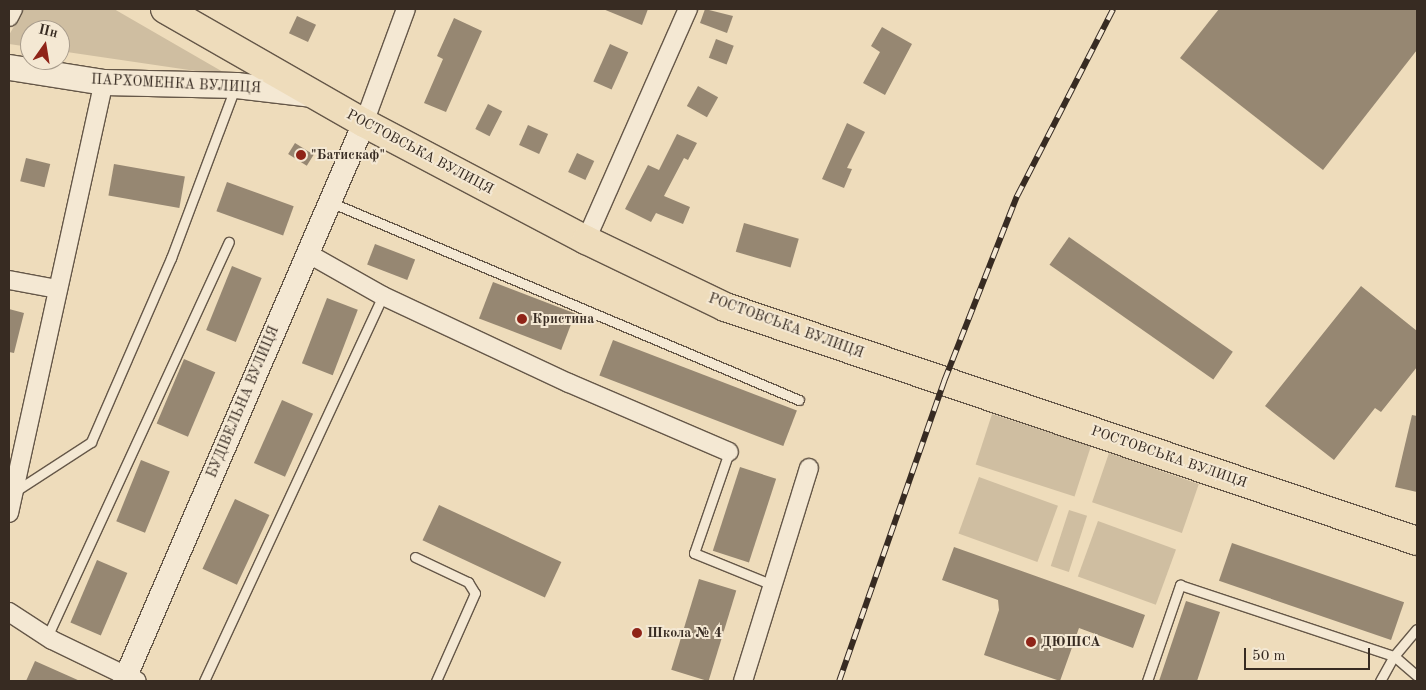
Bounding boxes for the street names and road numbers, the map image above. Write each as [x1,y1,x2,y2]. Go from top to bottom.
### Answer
street label: ПАРХОМЕНКА ВУЛИЦЯ [91,71,261,97]
street label: РОСТОВСЬКА ВУЛИЦЯ [344,106,496,198]
street label: РОСТОВСЬКА ВУЛИЦЯ [706,290,866,362]
street label: БУДІВЕЛЬНА ВУЛИЦЯ [203,324,283,480]
street label: РОСТОВСЬКА ВУЛИЦЯ [1089,422,1249,492]

